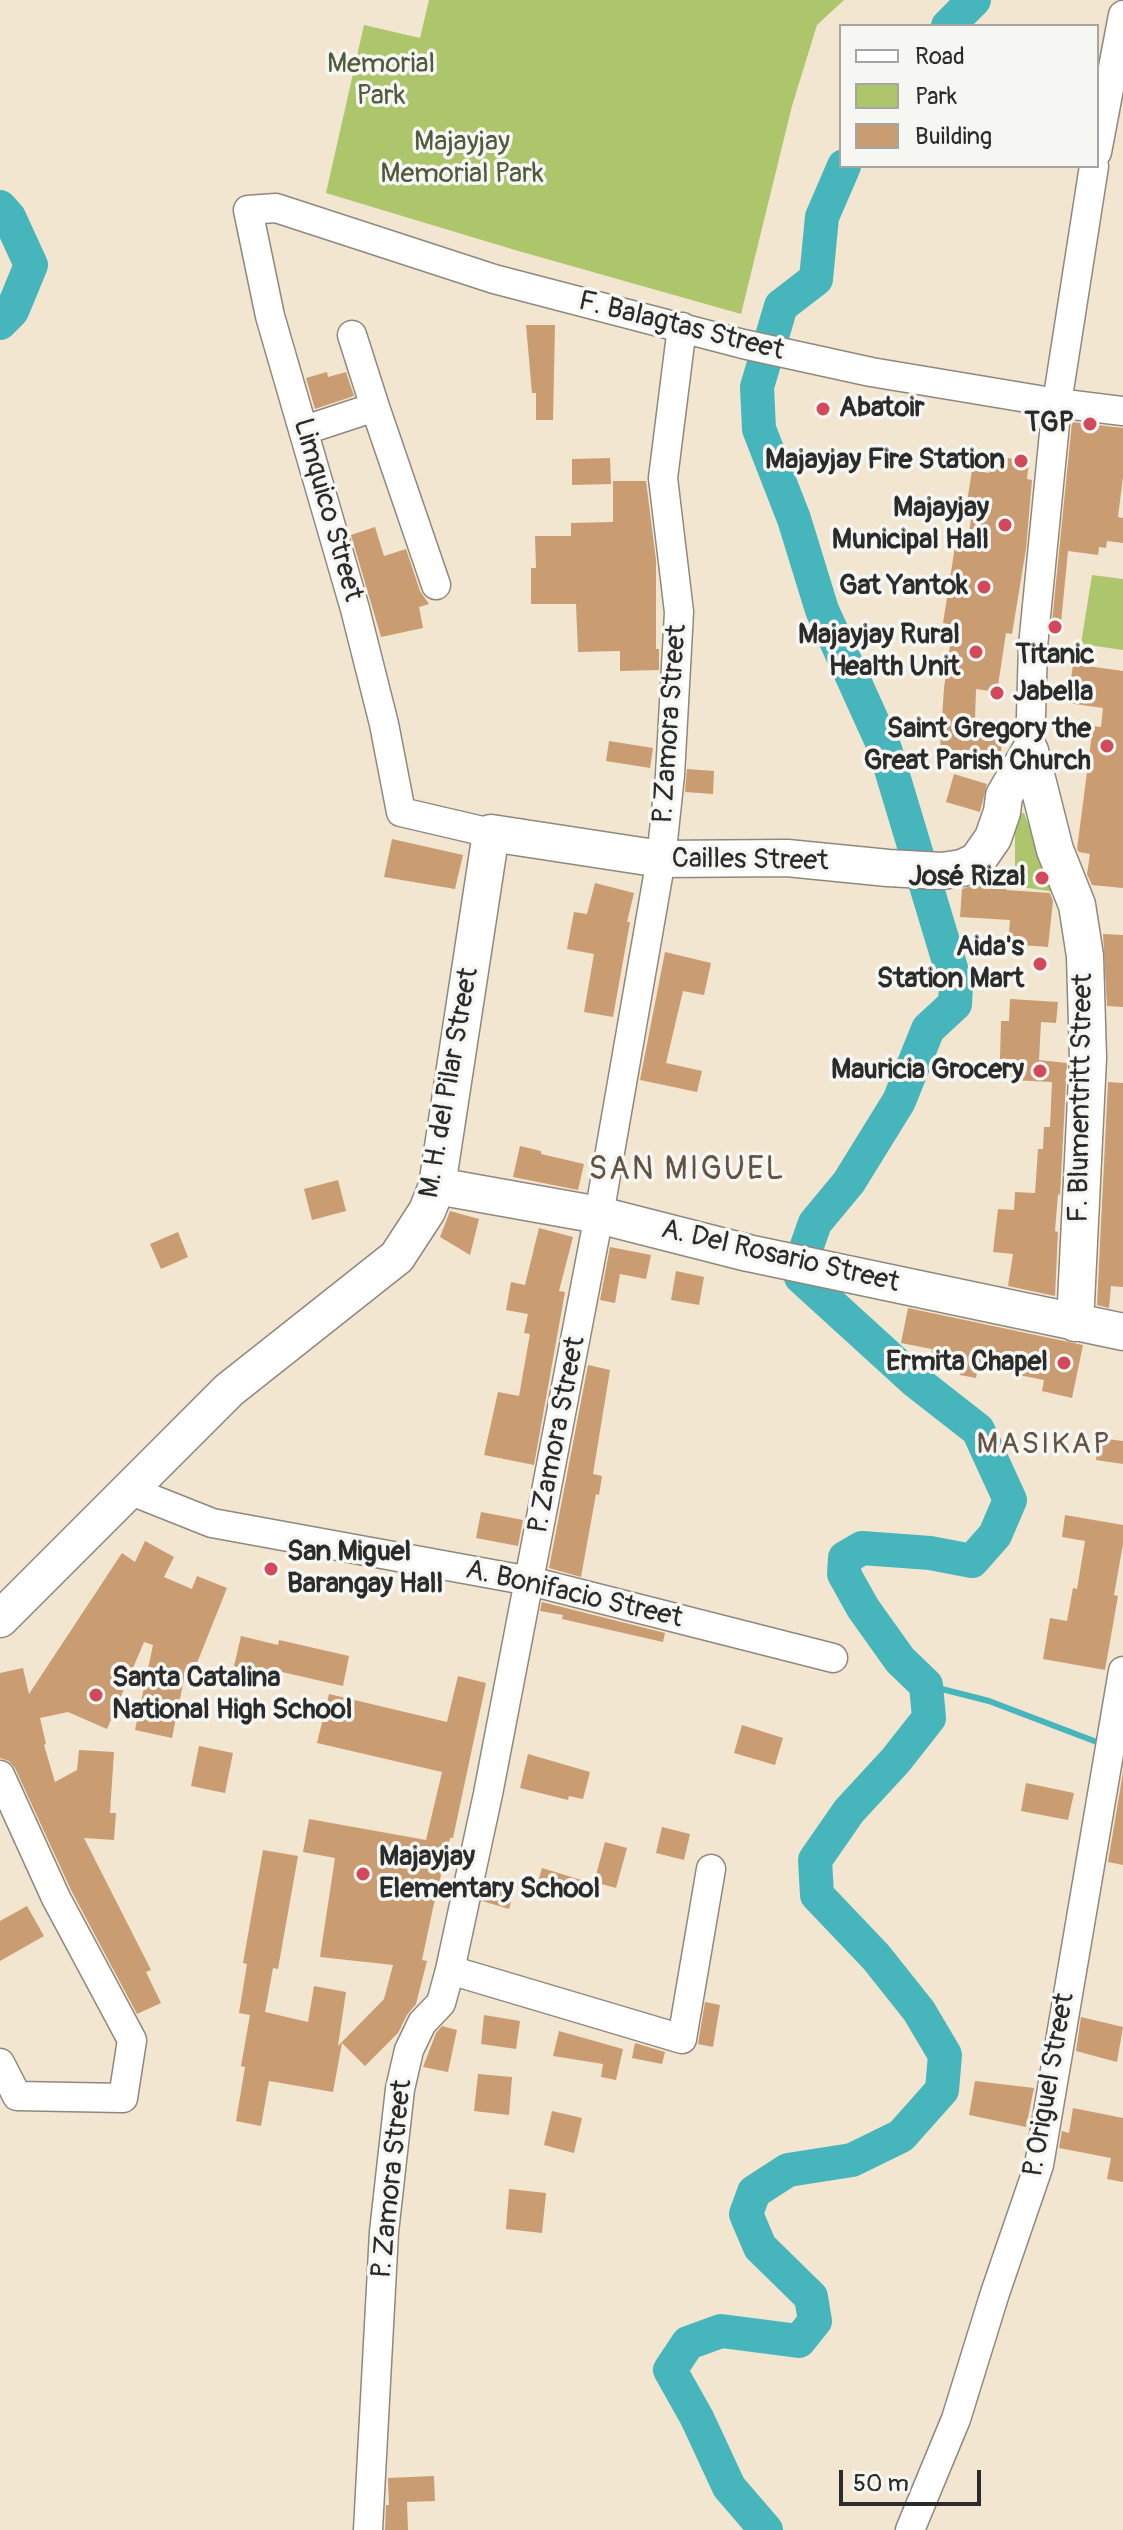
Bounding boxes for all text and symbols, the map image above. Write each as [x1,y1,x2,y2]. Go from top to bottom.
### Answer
legend [839,24,1099,168]
text: Road [915,42,965,71]
park label: Memorial Park [327,48,435,114]
text: Park [915,82,957,111]
text: Building [915,122,992,151]
park label: Majayjay Memorial Park [380,126,544,192]
street label: F. Balagtas Street [575,285,787,369]
place label: Abatoir [839,392,924,426]
marker: Abatoir [814,400,832,418]
place label: TGP [1024,407,1074,441]
street label: Limquico Street [285,415,369,605]
marker: TGP [1081,415,1099,433]
place label: Majayjay Fire Station [765,444,1005,478]
marker: Majayjay Fire Station [1012,452,1030,470]
place label: Majayjay Municipal Hall [832,492,989,558]
marker: Majayjay Municipal Hall [996,516,1014,534]
place label: Gat Yantok [839,570,968,604]
marker: Gat Yantok [975,578,993,596]
marker: Titanic [1046,618,1064,636]
place label: Majayjay Rural Health Unit [798,619,960,685]
street label: P. Zamora Street [647,623,695,825]
place label: Titanic [1015,639,1095,673]
marker: Majayjay Rural Health Unit [967,643,985,661]
place label: Jabella [1013,676,1093,710]
marker: Jabella [988,684,1006,702]
place label: Saint Gregory the Great Parish Church [864,713,1091,779]
marker: Saint Gregory the Great Parish Church [1098,737,1116,755]
street label: Cailles Street [671,843,829,879]
place label: José Rizal [909,861,1026,895]
marker: José Rizal [1033,869,1051,887]
place label: Aida's Station Mart [877,931,1024,997]
marker: Aida's Station Mart [1031,955,1049,973]
street label: M. H. del Pilar Street [413,965,487,1201]
street label: F. Blumentritt Street [1063,973,1101,1223]
place label: Mauricia Grocery [831,1054,1024,1088]
marker: Mauricia Grocery [1031,1062,1049,1080]
district label: SAN MIGUEL [588,1152,786,1190]
street label: A. Del Rosario Street [658,1213,902,1301]
street label: P. Zamora Street [522,1334,594,1536]
place label: Ermita Chapel [886,1346,1048,1380]
marker: Ermita Chapel [1055,1354,1073,1372]
district label: MASIKAP [976,1427,1112,1463]
place label: San Miguel Barangay Hall [287,1536,443,1602]
street label: A. Bonifacio Street [462,1554,686,1636]
marker: San Miguel Barangay Hall [262,1560,280,1578]
place label: Santa Catalina National High School [112,1662,352,1728]
marker: Santa Catalina National High School [87,1686,105,1704]
place label: Majayjay Elementary School [379,1841,600,1907]
marker: Majayjay Elementary School [354,1865,372,1883]
street label: P. Origuel Street [1017,1991,1083,2179]
street label: P. Zamora Street [366,2078,420,2280]
scale bar [843,2454,985,2504]
text: 50 m [853,2469,909,2498]

